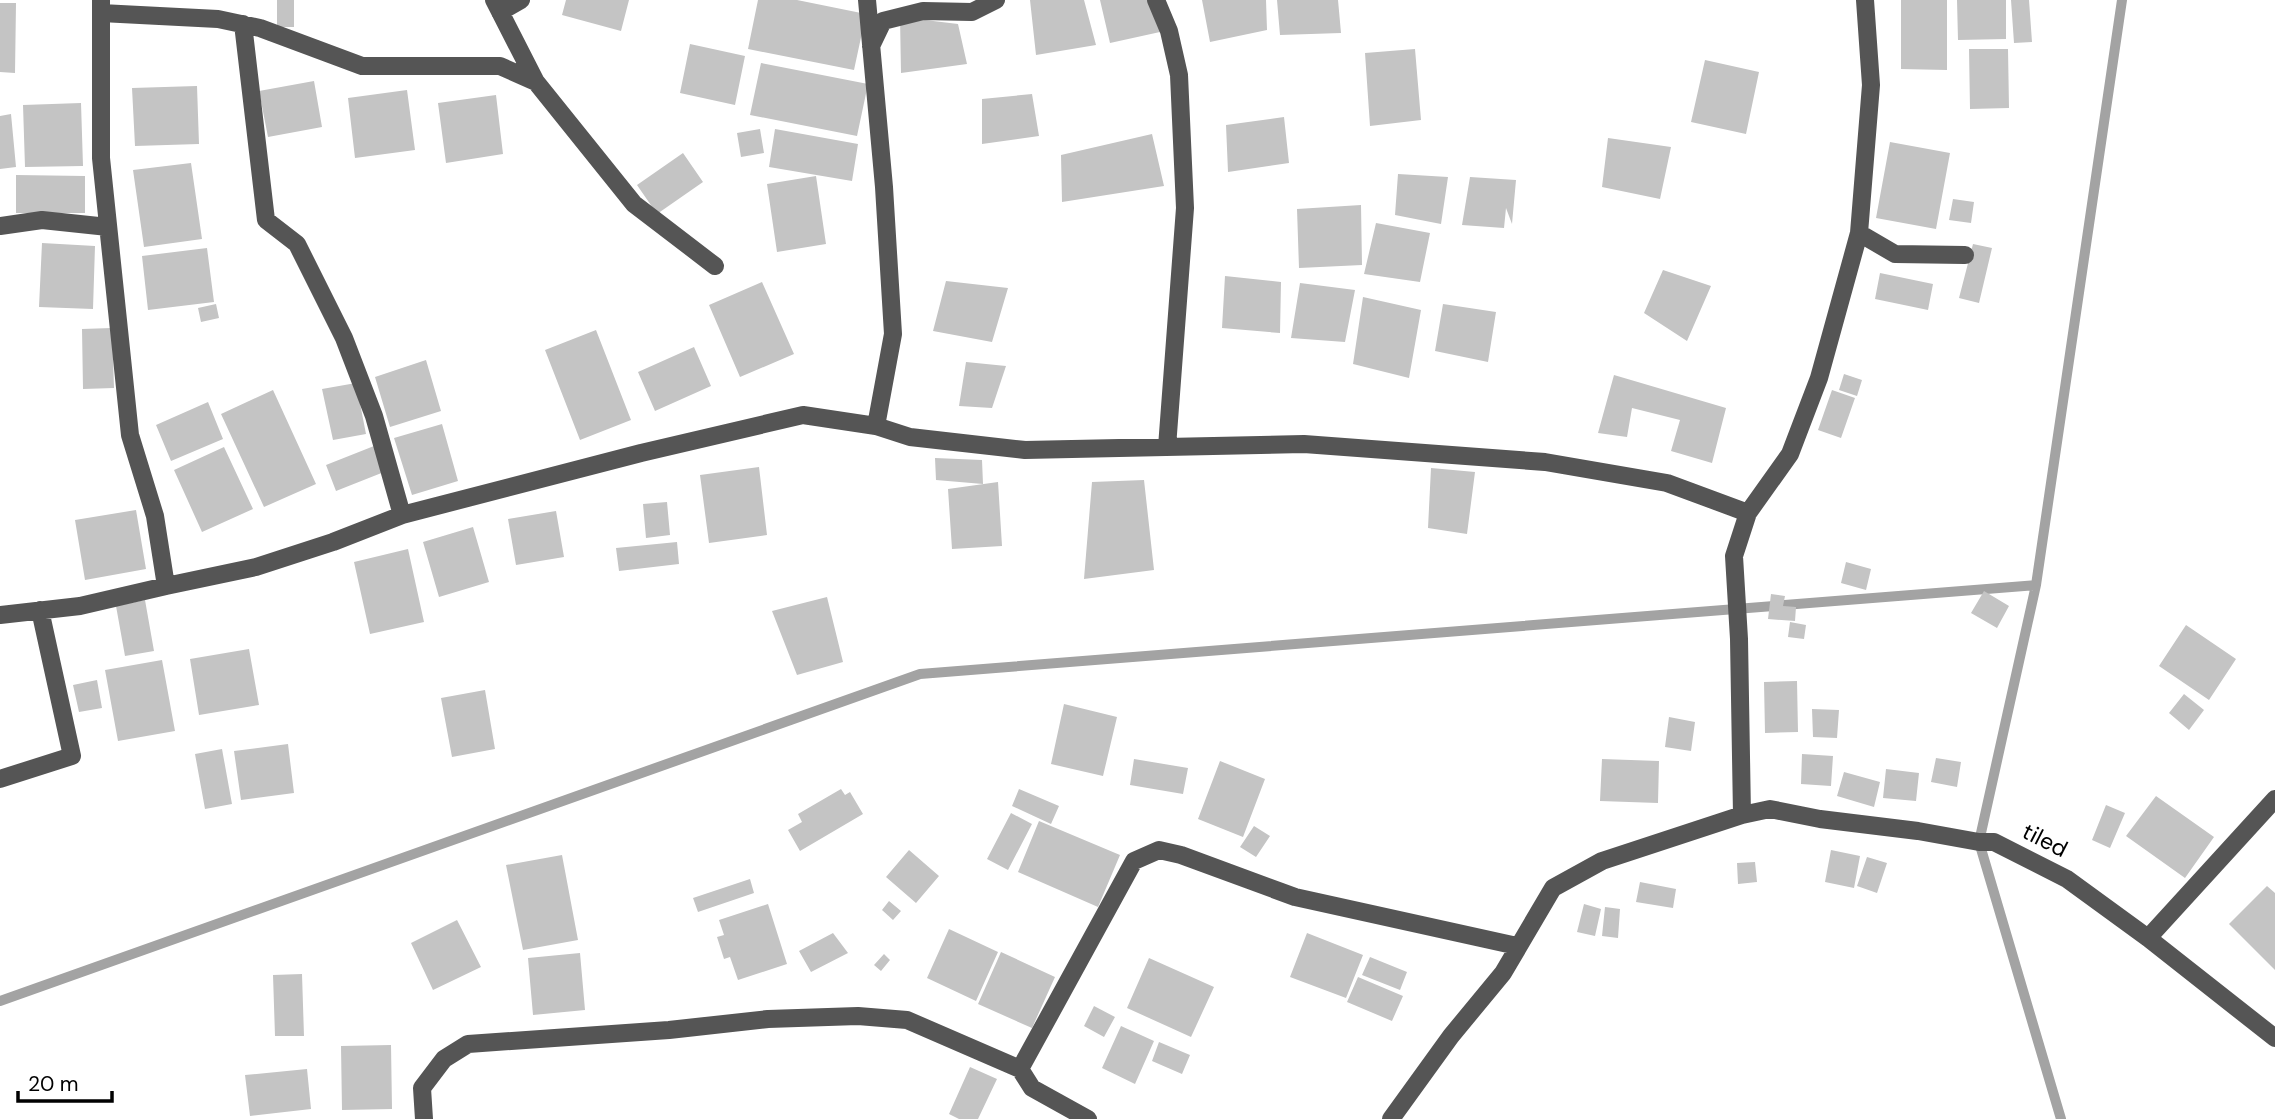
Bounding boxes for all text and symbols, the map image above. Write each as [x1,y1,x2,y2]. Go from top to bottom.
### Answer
street label: tiled [2017,816,2073,864]
scale bar [18,1060,112,1104]
text: 20 m [28,1070,79,1098]

